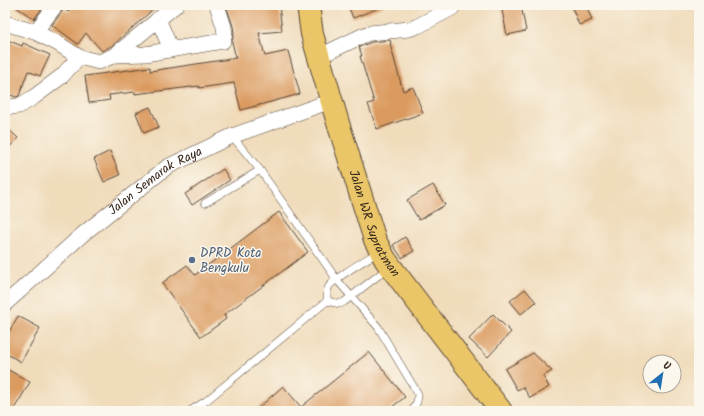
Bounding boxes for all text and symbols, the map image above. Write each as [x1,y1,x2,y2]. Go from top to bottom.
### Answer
street label: Jalan Semarak Raya [104,141,206,220]
street label: Jalan WR Supratman [343,167,405,282]
place label: DPRD Kota Bengkulu [200,243,261,279]
marker: DPRD Kota Bengkulu [187,255,197,265]
north arrow [642,354,682,394]
text: U [659,357,674,376]

